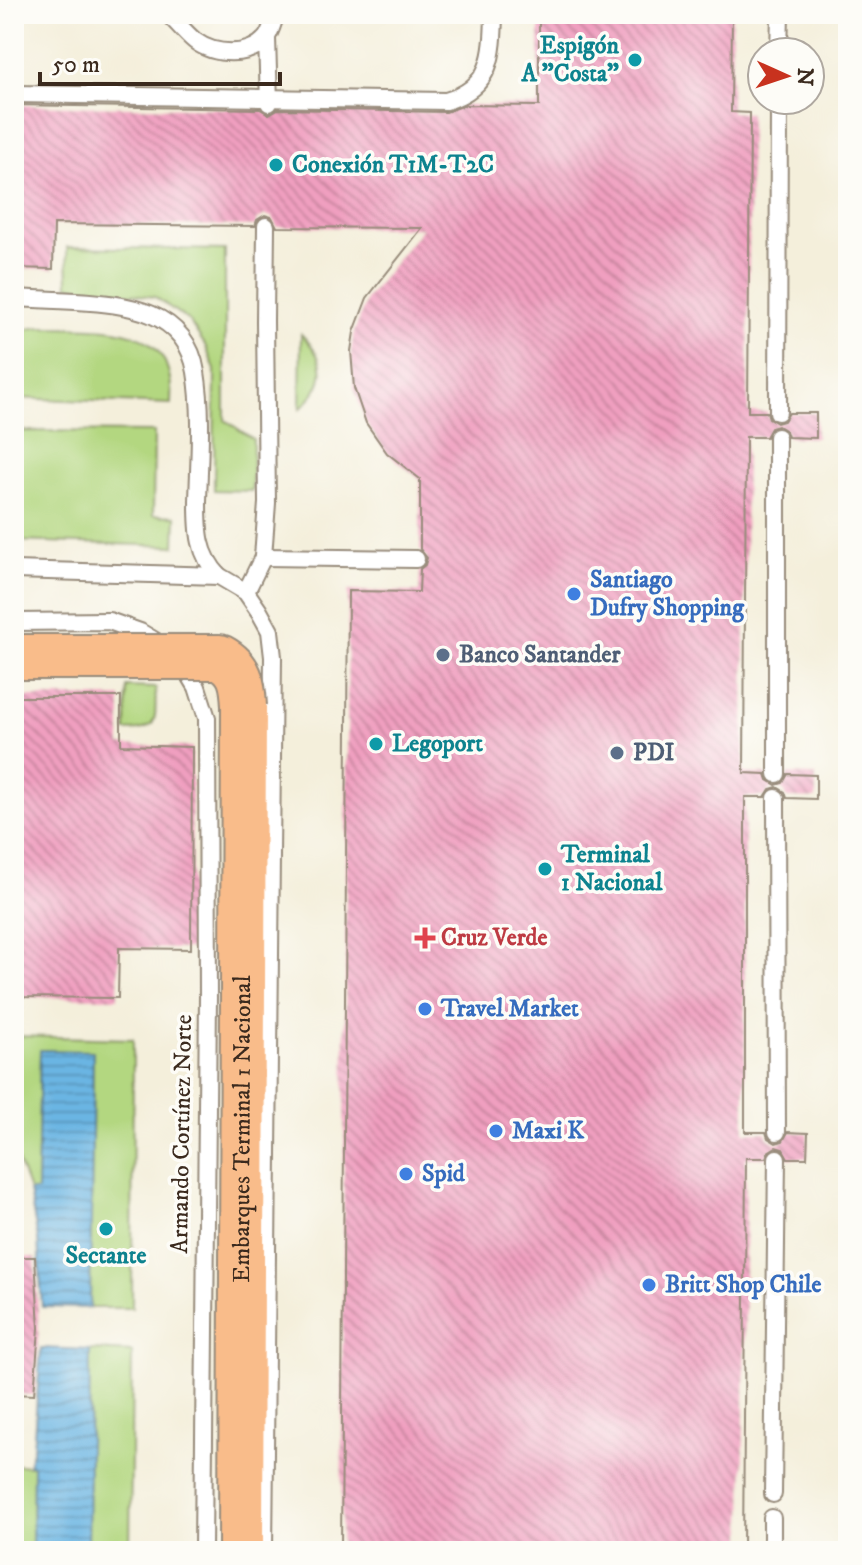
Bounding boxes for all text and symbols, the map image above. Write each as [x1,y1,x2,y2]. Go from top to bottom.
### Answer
place label: Espigón A "Costa" [520,31,619,89]
scale bar [40,36,280,86]
north arrow [746,36,826,116]
text: 50 m [52,50,100,80]
marker: Espigón A "Costa" [626,51,644,69]
text: N [791,67,818,87]
place label: Conexión T1M-T2C [292,150,494,180]
marker: Conexión T1M-T2C [267,156,285,174]
place label: Santiago Dufry Shopping [590,565,745,623]
marker: Santiago Dufry Shopping [565,585,583,603]
place label: Banco Santander [459,640,621,670]
marker: Banco Santander [434,646,452,664]
place label: Legoport [392,729,483,759]
marker: Legoport [367,735,385,753]
place label: PDI [633,738,675,768]
marker: PDI [608,744,626,762]
place label: Terminal 1 Nacional [560,840,663,898]
marker: Terminal 1 Nacional [536,860,554,878]
place label: Cruz Verde [441,923,548,953]
marker: Cruz Verde [416,929,434,947]
street label: Embarques Terminal 1 Nacional [227,975,258,1283]
place label: Travel Market [440,994,579,1024]
marker: Travel Market [416,1000,434,1018]
street label: Armando Cortínez Norte [165,1014,199,1254]
place label: Maxi K [512,1116,585,1146]
marker: Maxi K [487,1122,505,1140]
place label: Spid [422,1159,466,1189]
marker: Spid [397,1165,415,1183]
marker: Sectante [97,1220,115,1238]
place label: Sectante [66,1241,146,1271]
place label: Britt Shop Chile [665,1270,821,1300]
marker: Britt Shop Chile [640,1276,658,1294]

